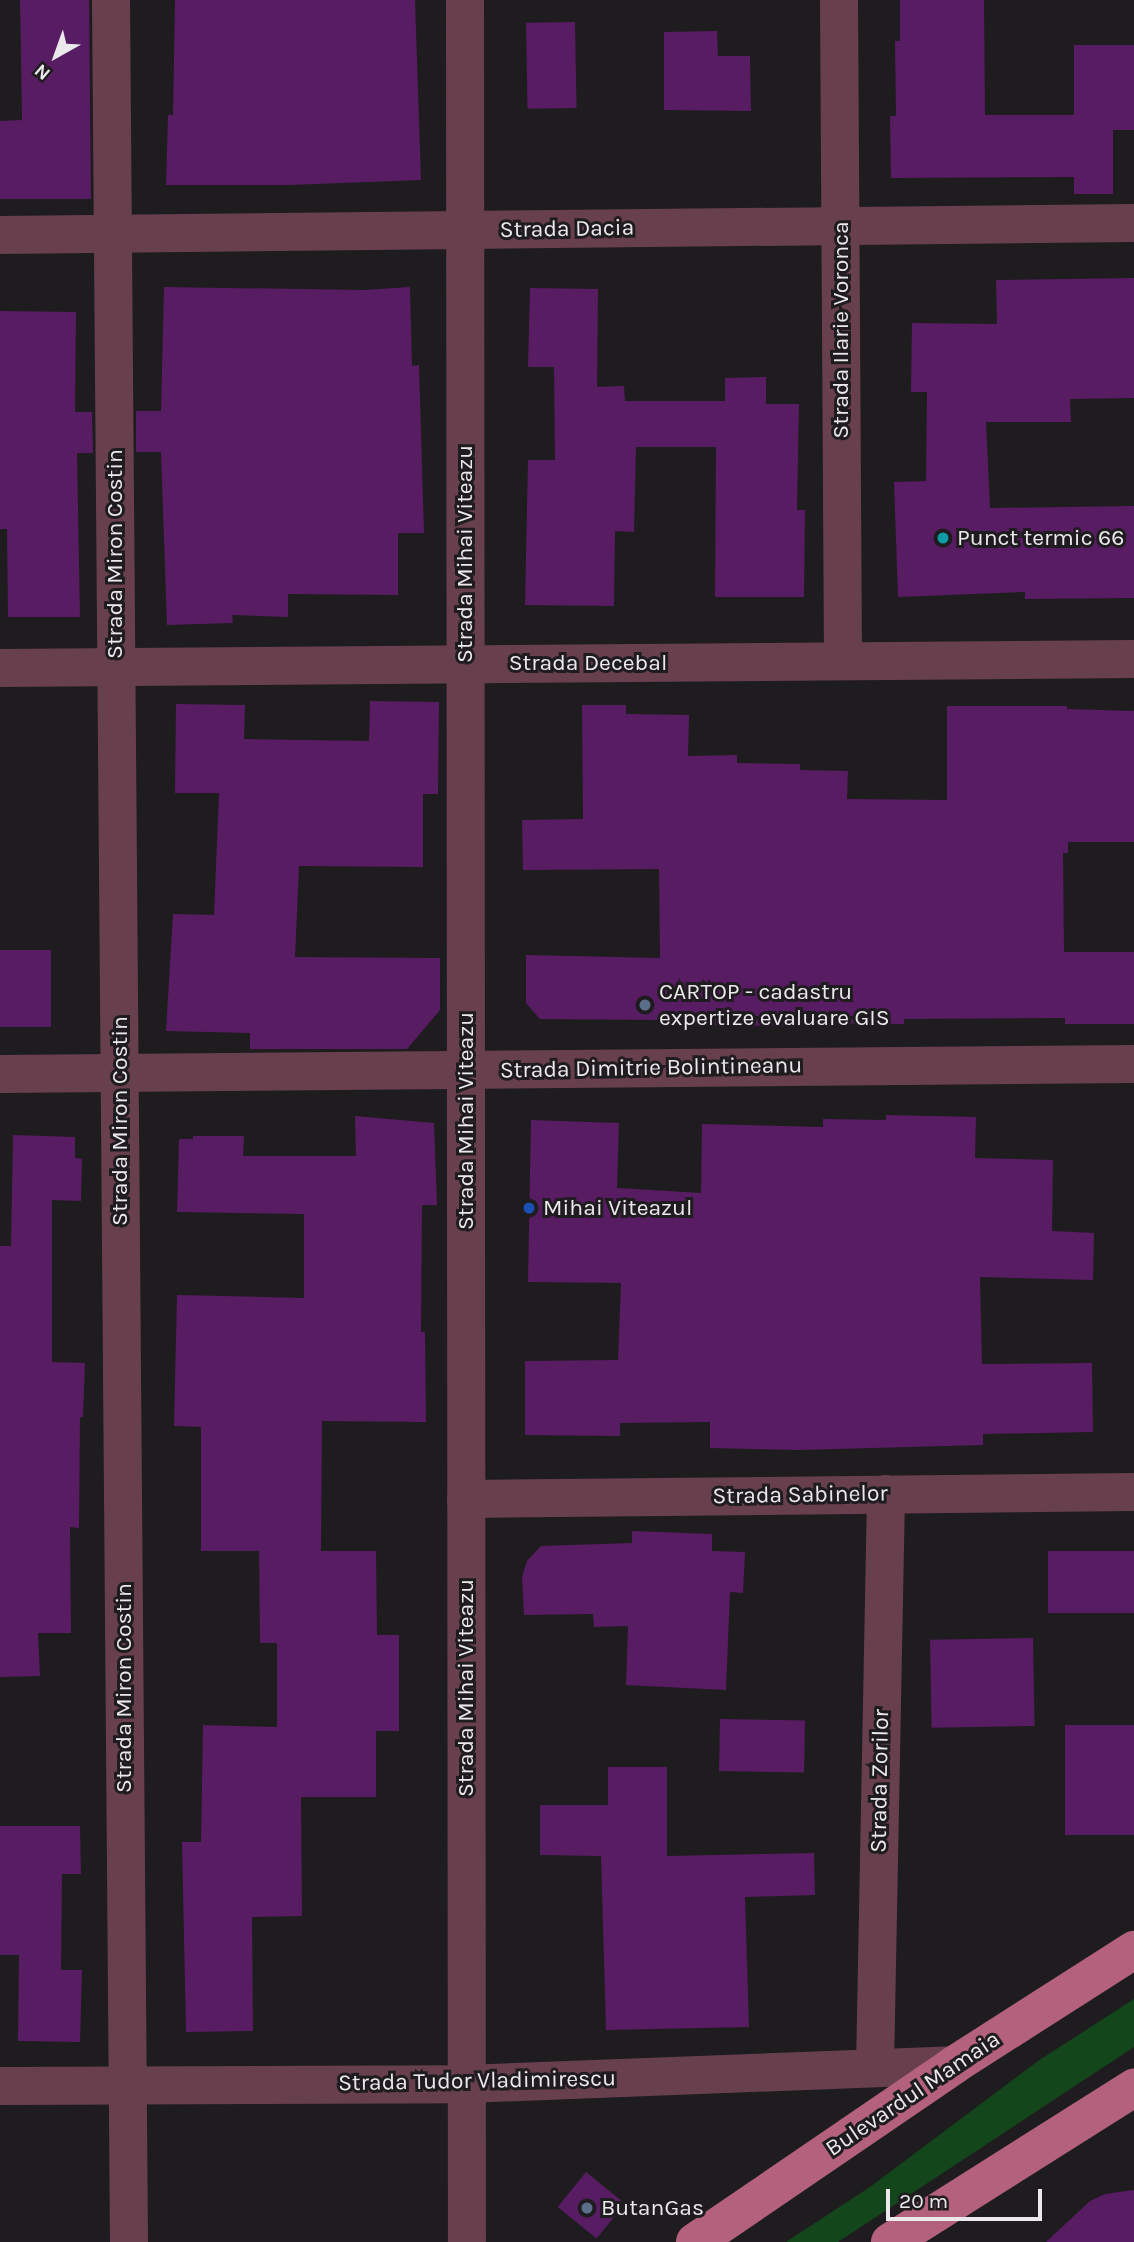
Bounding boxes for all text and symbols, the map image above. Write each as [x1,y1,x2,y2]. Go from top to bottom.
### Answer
north arrow [21,21,91,91]
text: N [30,59,55,85]
street label: Strada Dacia [500,214,634,244]
street label: Strada Ilarie Voronca [827,221,855,439]
street label: Strada Mihai Viteazu [451,445,479,663]
street label: Strada Miron Costin [101,449,129,659]
place label: Punct termic 66 [957,524,1124,552]
marker: Punct termic 66 [935,530,951,546]
street label: Strada Decebal [509,649,667,677]
place label: CARTOP - cadastru expertize evaluare GIS [659,978,890,1032]
marker: CARTOP - cadastru expertize evaluare GIS [637,997,653,1013]
street label: Strada Mihai Viteazu [452,1012,480,1230]
street label: Strada Miron Costin [106,1016,134,1226]
street label: Strada Dimitrie Bolintineanu [500,1052,802,1084]
place label: Mihai Viteazul [543,1194,692,1222]
marker: Mihai Viteazul [521,1200,537,1216]
street label: Strada Sabinelor [712,1480,888,1510]
street label: Strada Mihai Viteazu [452,1579,480,1797]
street label: Strada Miron Costin [110,1583,138,1793]
street label: Strada Zorilor [865,1709,895,1853]
street label: Bulevardul Mamaia [821,2025,1005,2163]
street label: Strada Tudor Vladimirescu [338,2065,616,2097]
scale bar [889,2176,1045,2220]
text: 20 m [899,2189,948,2213]
place label: ButanGas [601,2194,704,2222]
marker: ButanGas [579,2200,595,2216]

